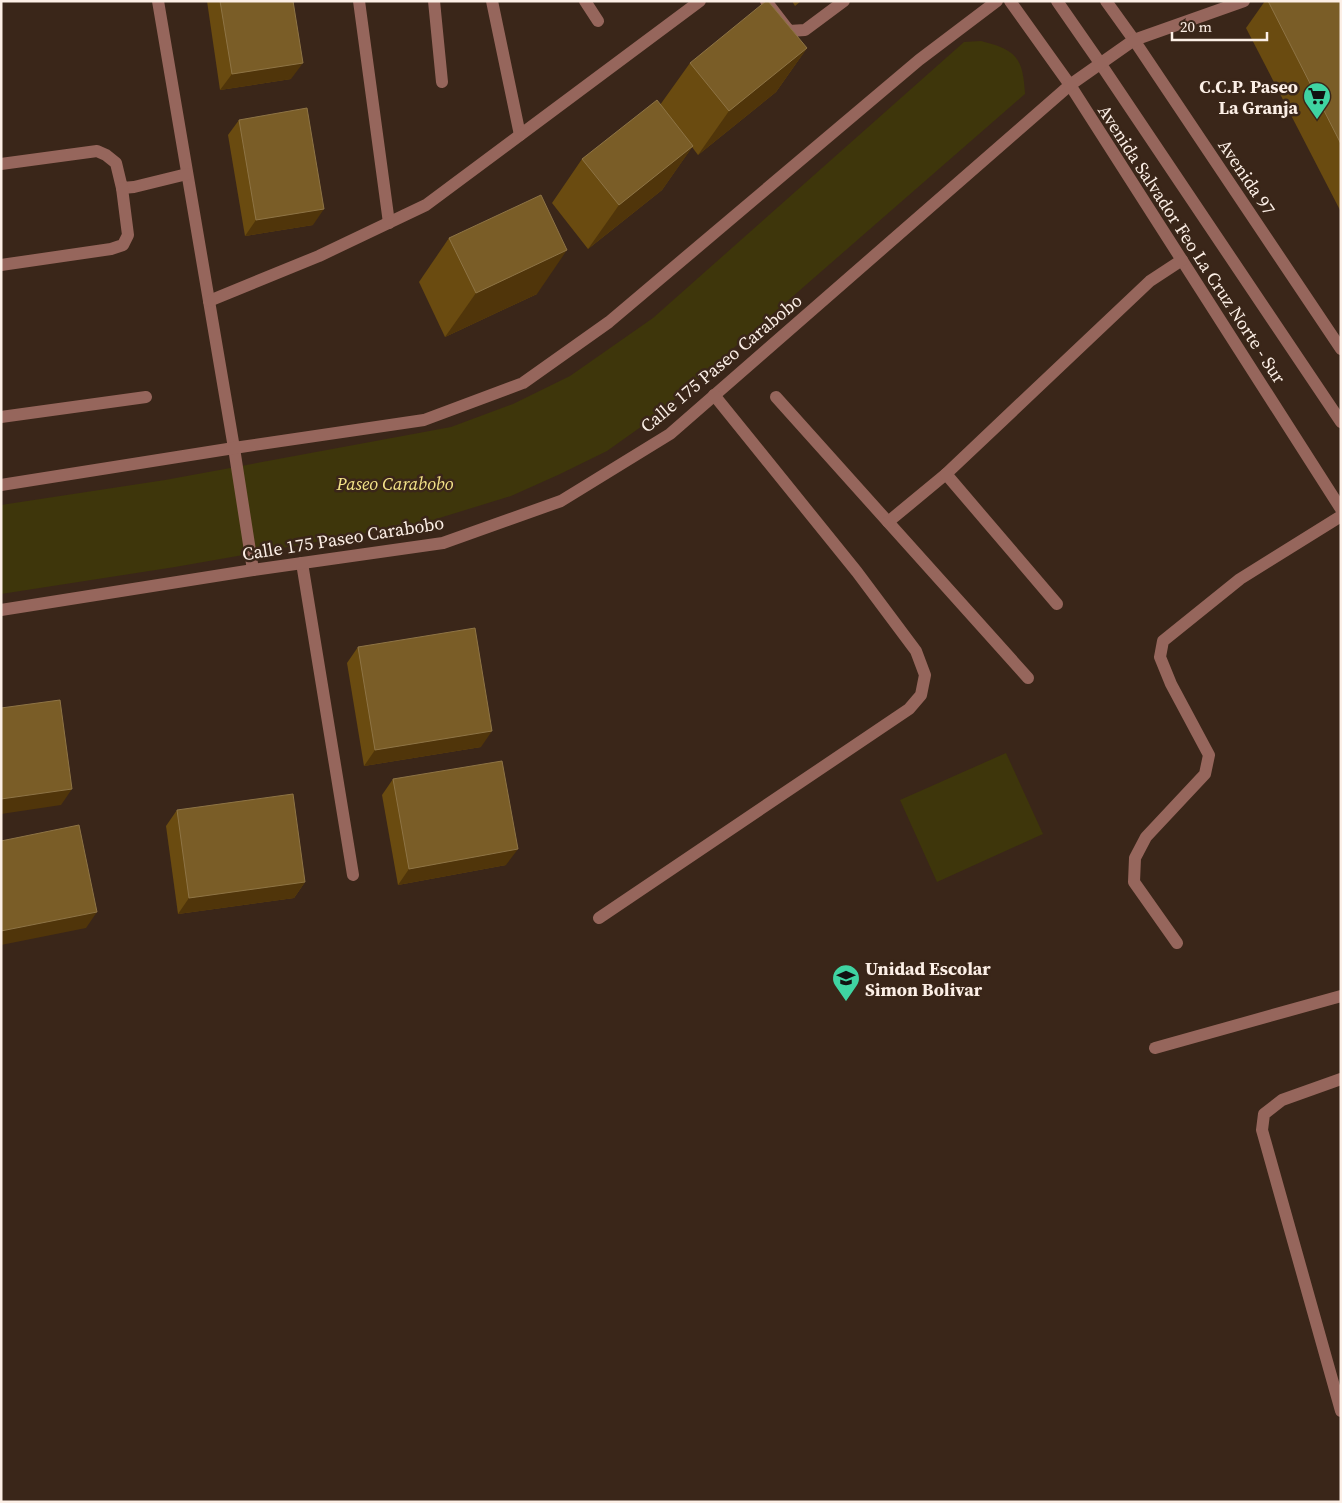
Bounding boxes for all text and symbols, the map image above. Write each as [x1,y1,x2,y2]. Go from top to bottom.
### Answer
scale bar [1172,10,1267,42]
text: 20 m [1180,16,1212,37]
place label: C.C.P. Paseo La Granja [1199,74,1298,120]
supermarket icon: C.C.P. Paseo La Granja [1302,81,1332,120]
street label: Avenida Salvador Feo La Cruz Norte - Sur [1092,100,1292,389]
street label: Avenida 97 [1212,134,1282,220]
street label: Calle 175 Paseo Carabobo [635,288,807,438]
park label: Paseo Carabobo [335,471,454,496]
street label: Calle 175 Paseo Carabobo [240,510,446,566]
place label: Unidad Escolar Simon Bolivar [865,956,991,1002]
school or university icon: Unidad Escolar Simon Bolivar [831,963,861,1002]

